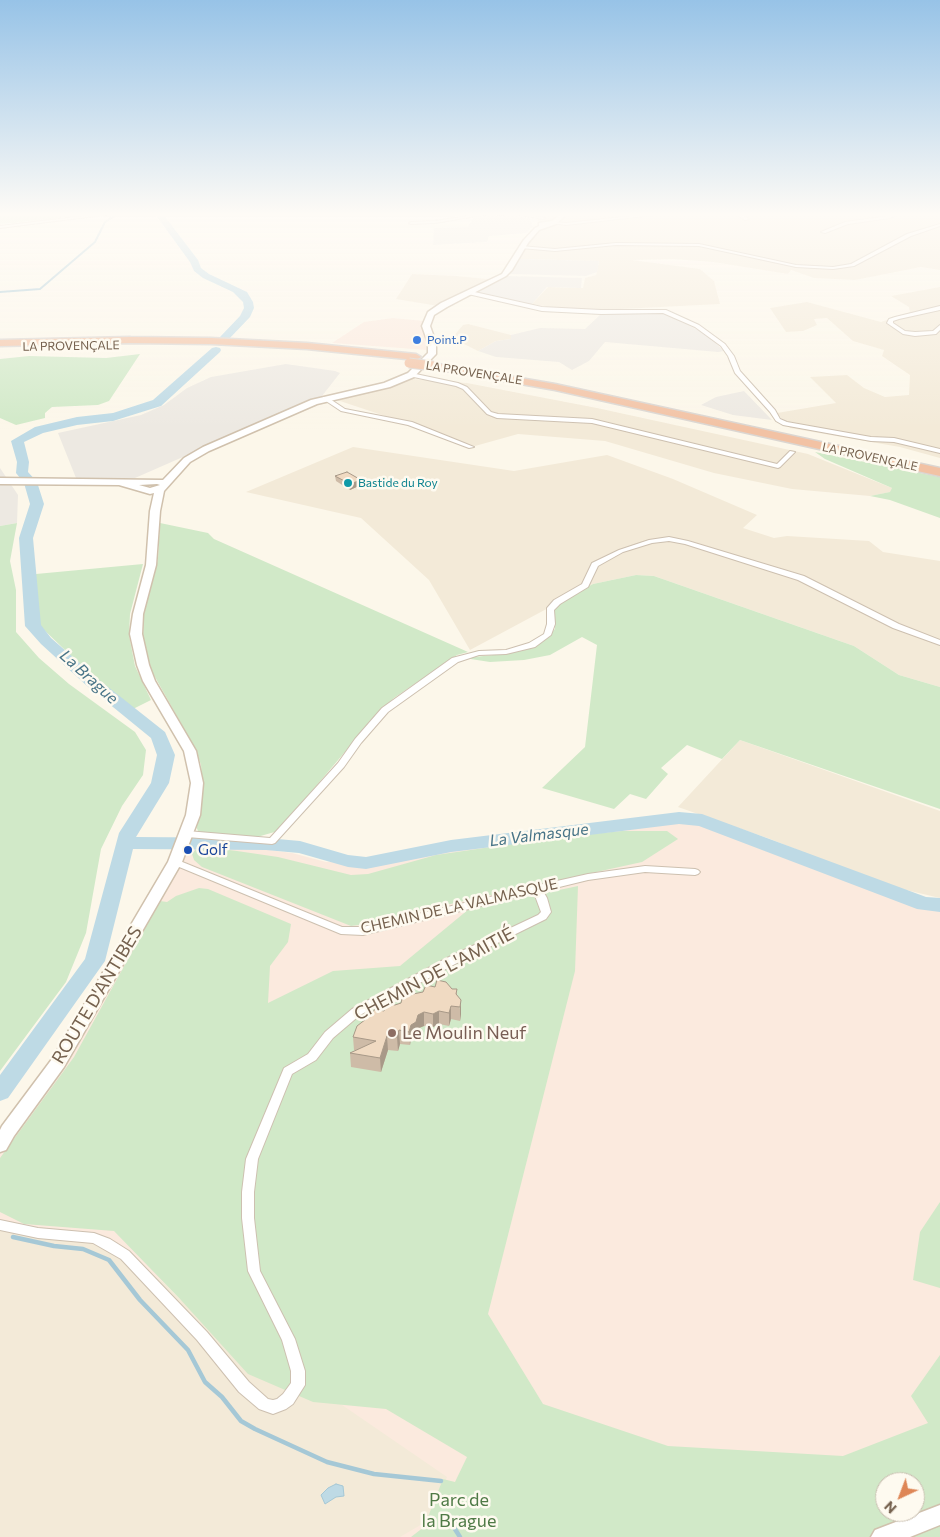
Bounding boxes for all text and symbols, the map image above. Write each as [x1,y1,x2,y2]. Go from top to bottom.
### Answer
place label: Point.P [427,333,467,347]
marker: Point.P [411,334,423,346]
street label: LA PROVENÇALE [22,338,120,354]
street label: LA PROVENÇALE [425,358,523,388]
street label: LA PROVENÇALE [821,440,919,474]
place label: Bastide du Roy [358,476,438,490]
marker: Bastide du Roy [342,477,354,489]
water label: La Brague [56,646,122,708]
water label: La Valmasque [488,819,590,851]
place label: Golf [198,841,228,859]
marker: Golf [182,844,194,856]
street label: CHEMIN DE LA VALMASQUE [359,875,559,937]
street label: ROUTE D'ANTIBES [47,922,147,1068]
street label: CHEMIN DE L'AMITIÉ [350,923,518,1025]
place label: Le Moulin Neuf [402,1022,526,1044]
marker: Le Moulin Neuf [386,1027,398,1039]
north arrow [875,1472,925,1522]
park label: Parc de la Brague [422,1489,496,1532]
text: N [880,1498,900,1517]

